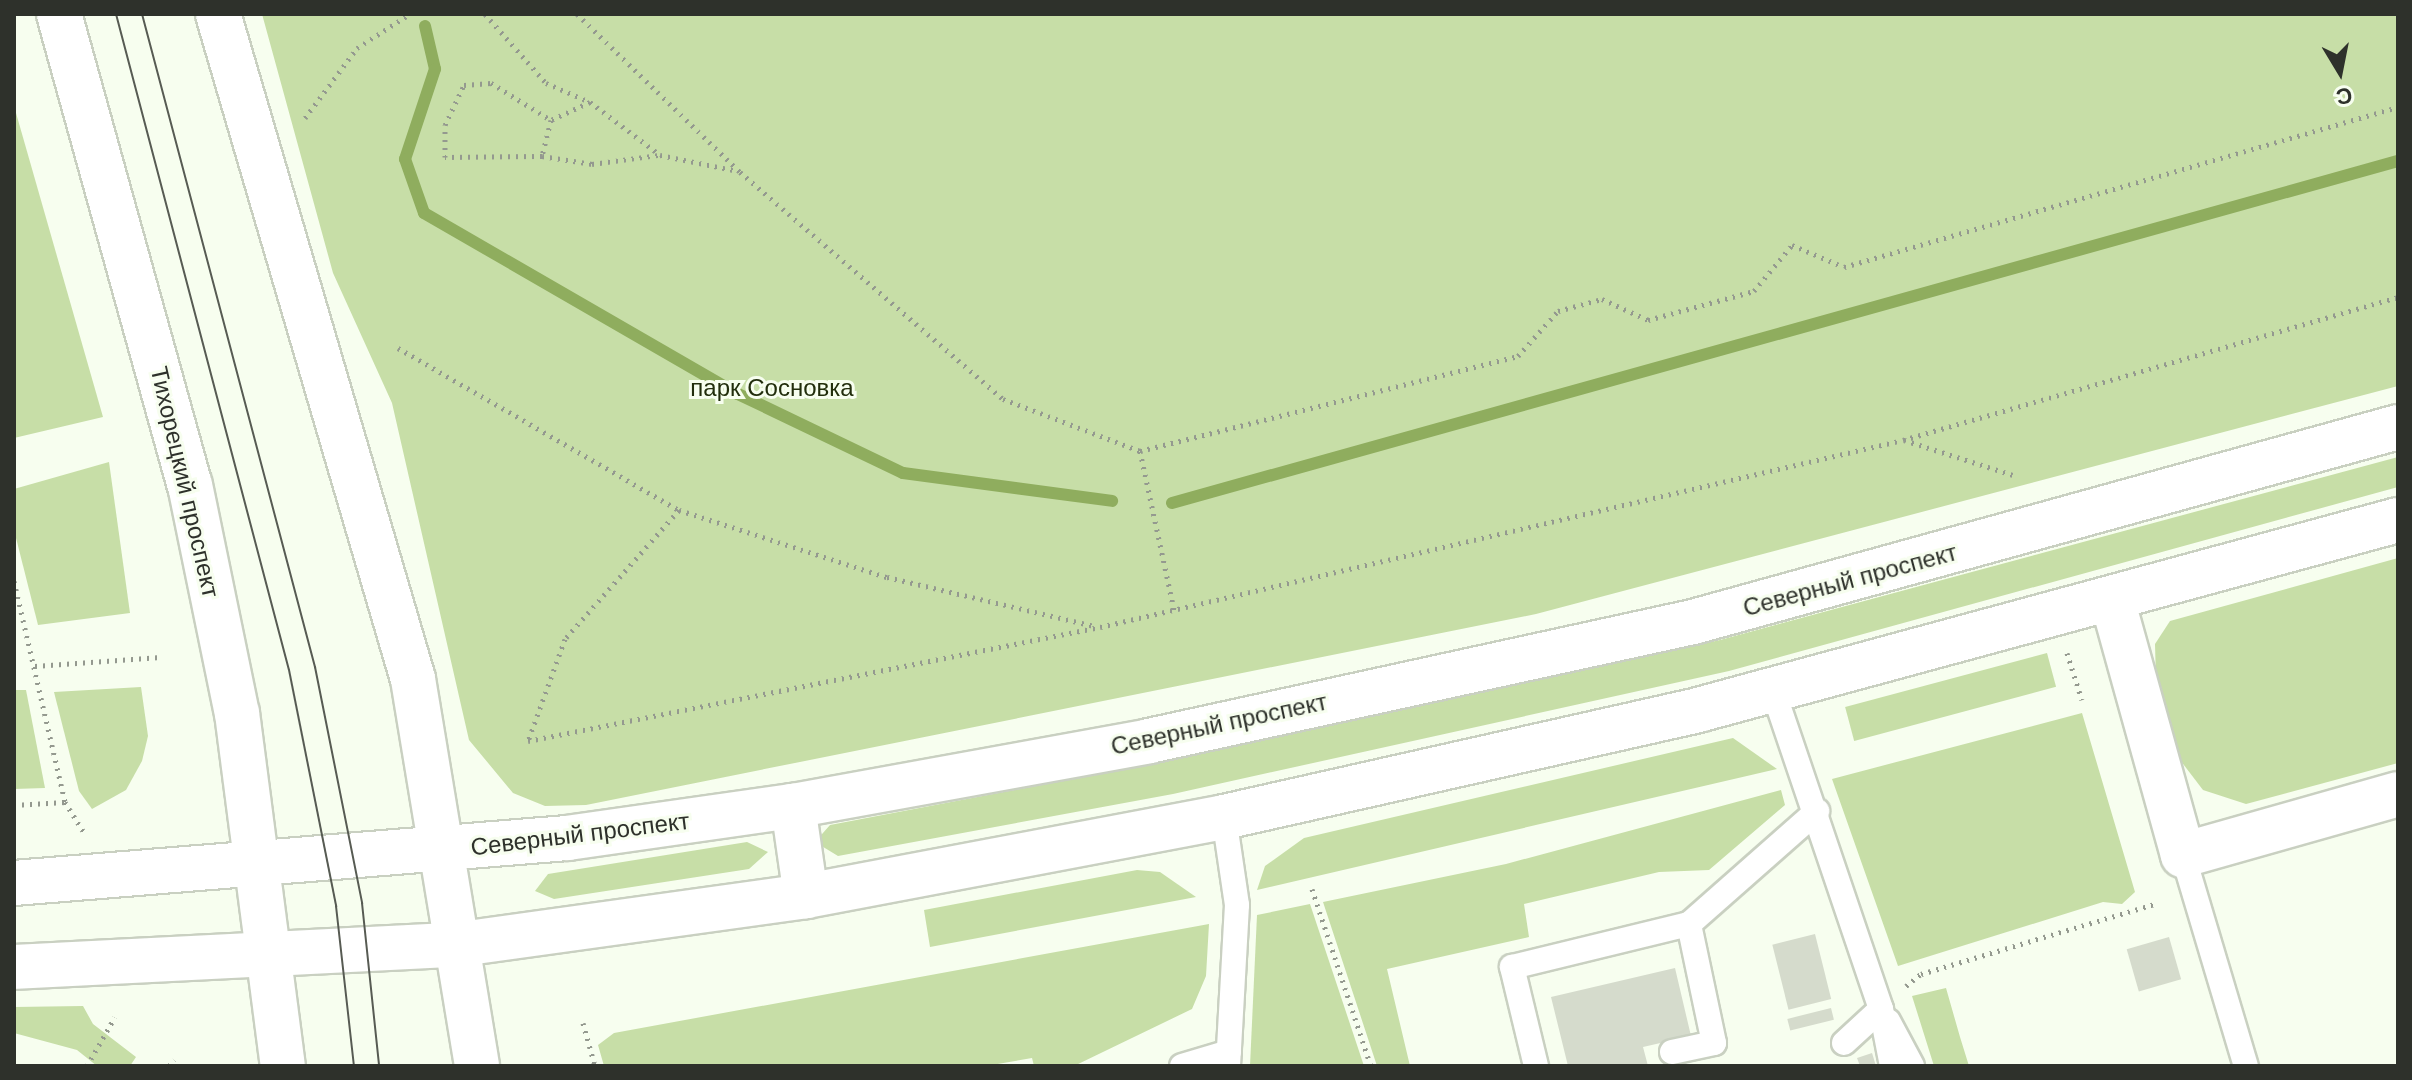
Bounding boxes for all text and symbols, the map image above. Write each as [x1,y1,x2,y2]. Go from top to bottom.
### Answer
north arrow [2300,32,2380,112]
text: С [2334,82,2354,110]
street label: Тихорецкий проспект [144,364,226,600]
park label: парк Сосновка [690,374,854,402]
street label: Северный проспект [1740,538,1960,622]
street label: Северный проспект [1108,687,1330,761]
street label: Северный проспект [469,806,691,862]

